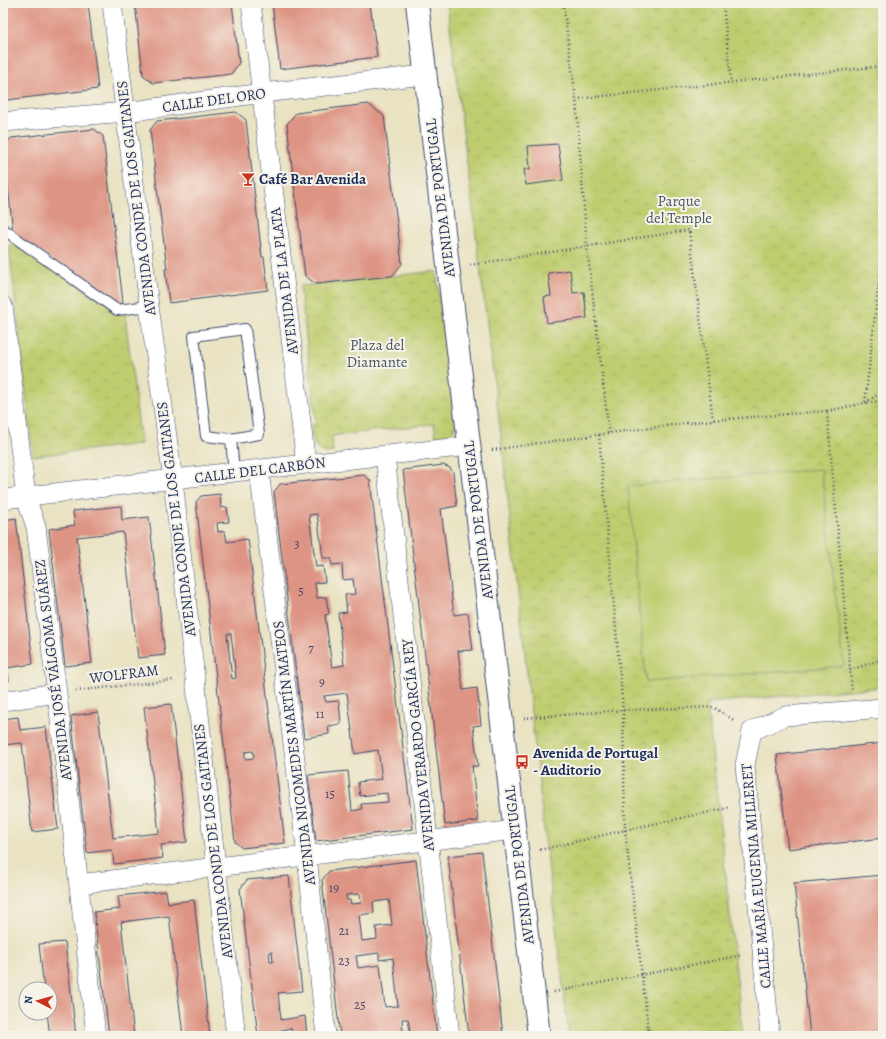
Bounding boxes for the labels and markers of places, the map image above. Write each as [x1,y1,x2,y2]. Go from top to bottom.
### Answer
place label: Café Bar Avenida [259,169,367,189]
bar icon: Café Bar Avenida [240,171,256,187]
place label: Avenida de Portugal - Auditorio [532,743,658,780]
bus stop icon: Avenida de Portugal - Auditorio [514,754,530,770]

